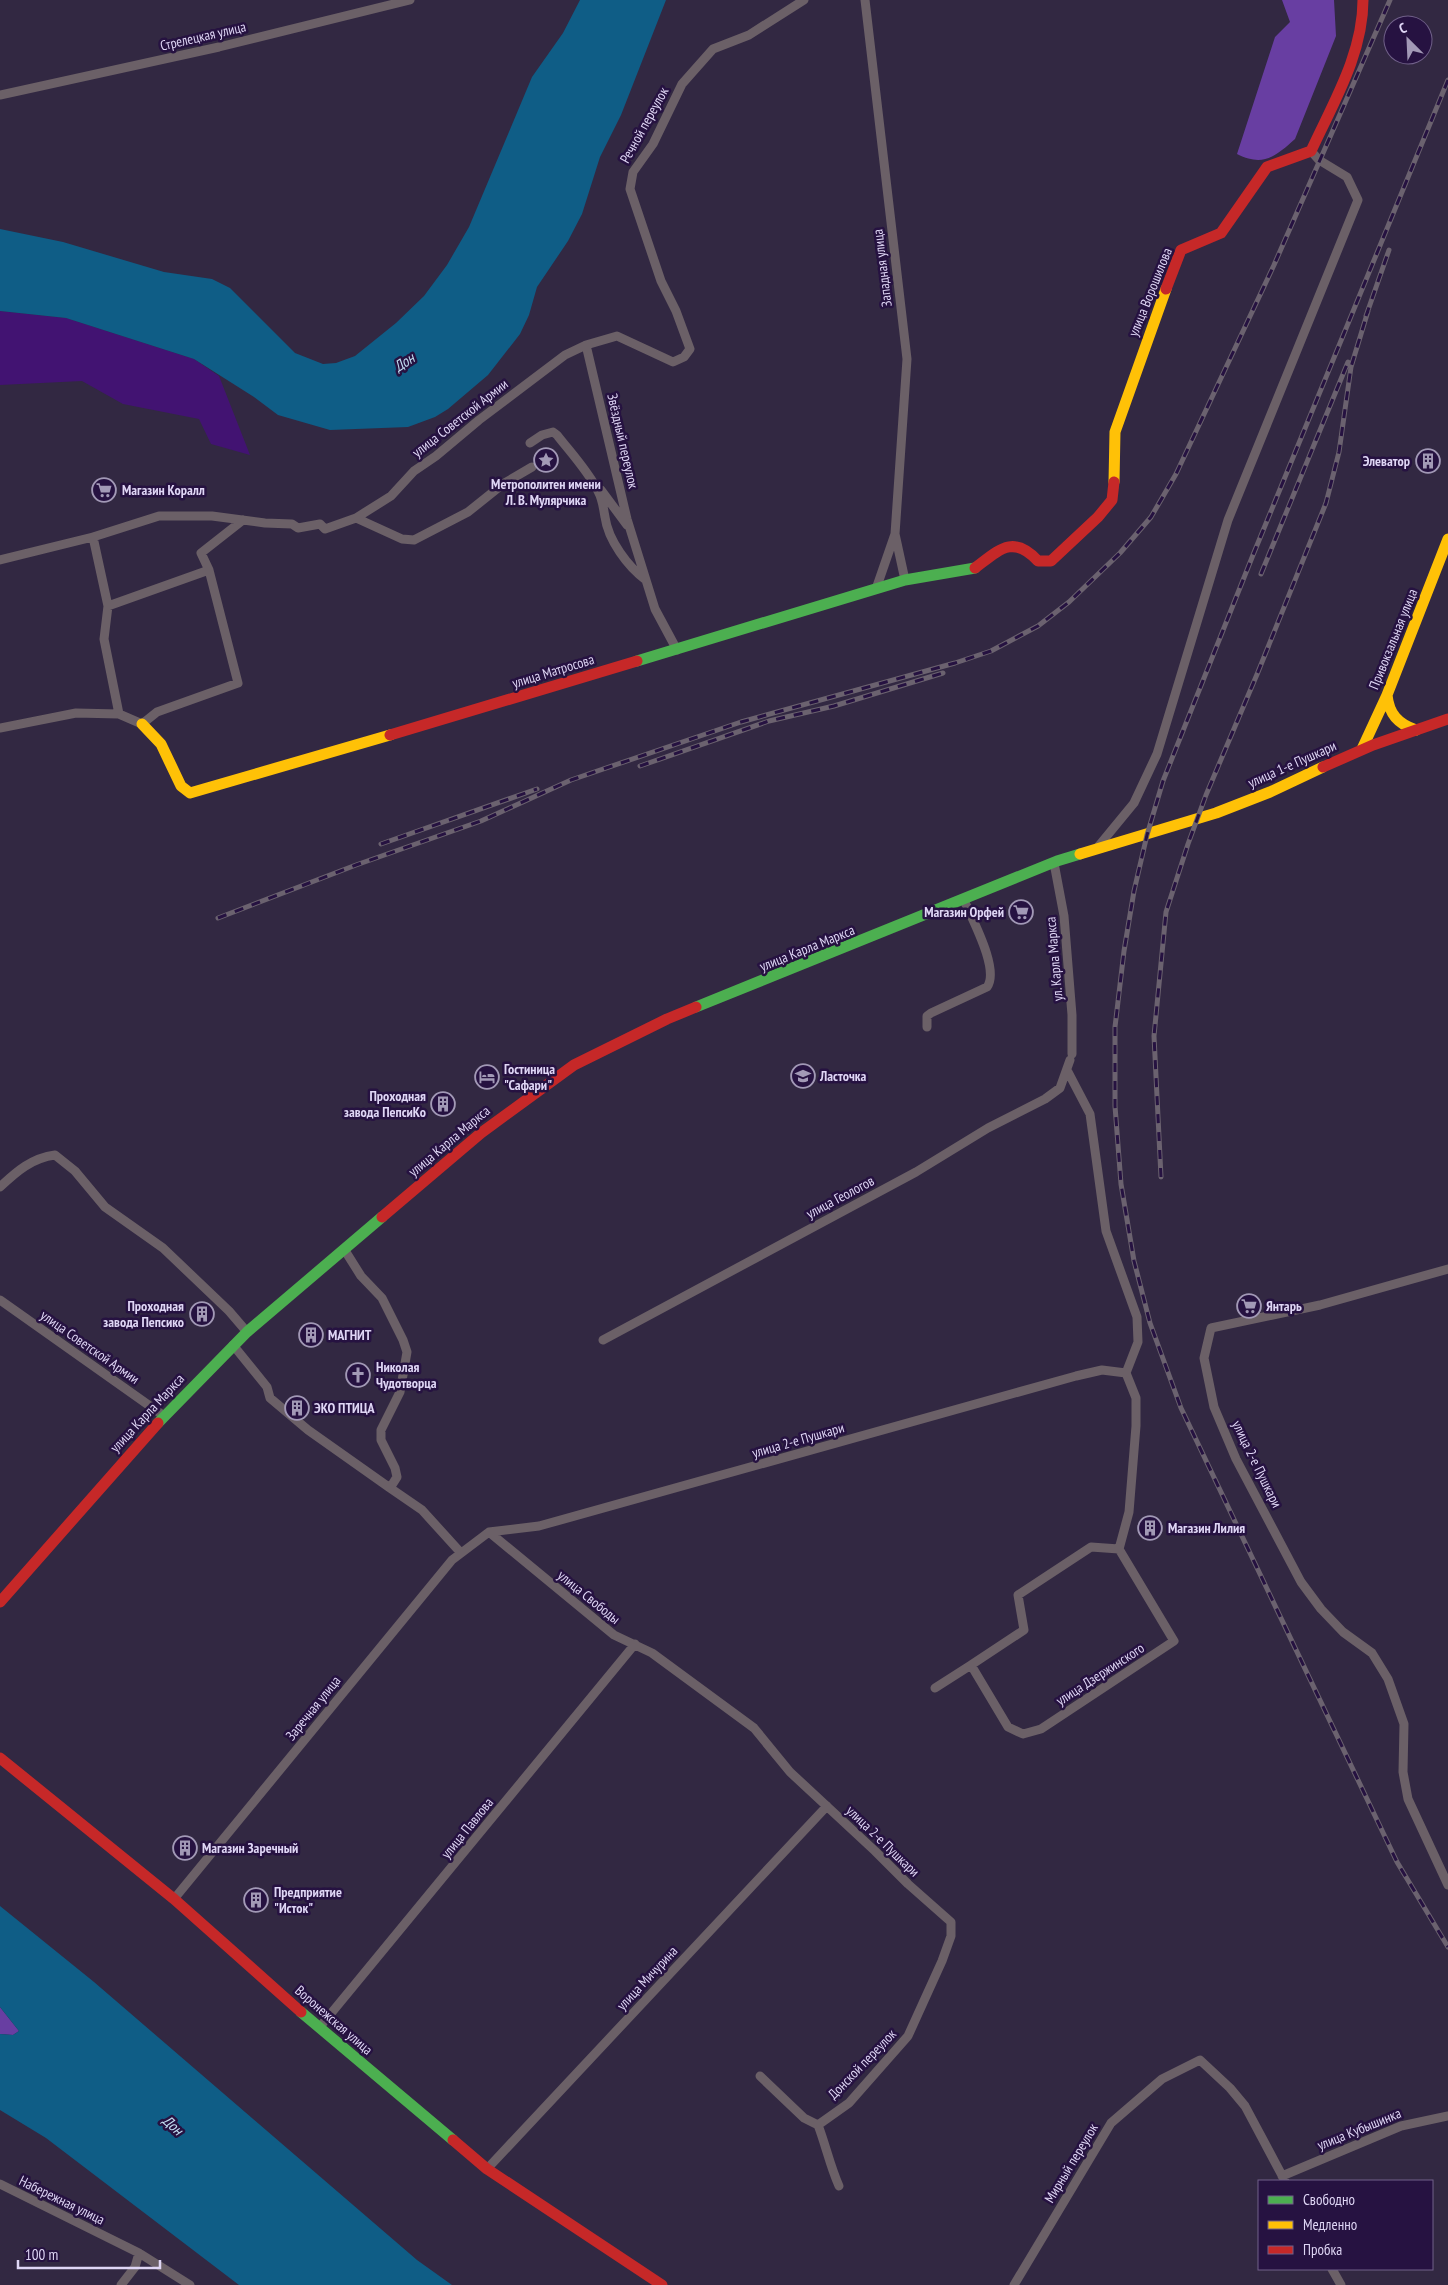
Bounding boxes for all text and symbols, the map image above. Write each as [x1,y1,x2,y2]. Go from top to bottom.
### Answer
north arrow [1383,15,1433,65]
street label: Стрелецкая улица [158,17,248,55]
text: С [1396,18,1410,38]
street label: Речной переулок [616,83,673,166]
street label: Западная улица [868,228,896,308]
street label: улица Ворошилова [1124,245,1176,339]
water label: Дон [389,348,419,376]
street label: улица Советской Армии [408,375,512,461]
street label: Звёздный переулок [603,392,643,491]
place icon: Метрополитен имени Л. В. Мулярчика [533,447,559,473]
building icon: Элеватор [1415,448,1441,474]
place label: Элеватор [1363,452,1410,470]
place label: Метрополитен имени Л. В. Мулярчика [491,475,601,509]
supermarket icon: Магазин Коралл [91,477,117,503]
place label: Магазин Коралл [122,481,205,499]
street label: Привокзальная улица [1365,586,1421,692]
street label: улица Матросова [510,650,596,692]
street label: улица 1-е Пушкари [1245,736,1339,792]
supermarket icon: Магазин Орфей [1008,899,1034,925]
place label: Магазин Орфей [924,903,1004,921]
street label: ул. Карла Маркса [1041,916,1067,1002]
street label: улица Карла Маркса [757,921,857,975]
place label: Гостиница "Сафари" [504,1060,555,1094]
school or university icon: Ласточка [790,1063,816,1089]
hotel icon: Гостиница "Сафари" [474,1064,500,1090]
place label: Ласточка [819,1067,867,1085]
place label: Проходная завода ПепсиКо [344,1087,426,1121]
building icon: Проходная завода ПепсиКо [430,1091,456,1117]
street label: улица Карла Маркса [405,1102,493,1180]
street label: улица Геологов [803,1171,877,1222]
supermarket icon: Янтарь [1236,1293,1262,1319]
place label: Проходная завода Пепсико [103,1297,184,1331]
place label: Янтарь [1266,1297,1302,1315]
building icon: Проходная завода Пепсико [189,1301,215,1327]
street label: улица Советской Армии [37,1306,143,1388]
building icon: МАГНИТ [298,1322,324,1348]
place label: МАГНИТ [328,1326,372,1344]
place label: Николая Чудотворца [376,1358,437,1392]
church icon: Николая Чудотворца [345,1362,371,1388]
street label: улица Карла Маркса [106,1370,188,1456]
building icon: ЭКО ПТИЦА [284,1395,310,1421]
place label: ЭКО ПТИЦА [314,1399,376,1417]
street label: улица 2-е Пушкари [1228,1417,1286,1511]
street label: улица 2-е Пушкари [750,1418,846,1462]
building icon: Магазин Лилия [1137,1515,1163,1541]
place label: Магазин Лилия [1168,1519,1245,1537]
street label: улица Свободы [554,1566,624,1628]
street label: улица Дзержинского [1052,1639,1148,1709]
street label: Заречная улица [282,1672,344,1744]
street label: улица Павлова [437,1794,497,1862]
street label: улица 2-е Пушкари [843,1802,923,1880]
building icon: Магазин Заречный [172,1835,198,1861]
place label: Магазин Заречный [202,1839,298,1857]
place label: Предприятие "Исток" [274,1883,342,1917]
building icon: Предприятие "Исток" [243,1887,269,1913]
street label: улица Мичурина [613,1942,681,2014]
street label: Воронежская улица [291,1981,377,2059]
street label: Донской переулок [824,2025,900,2103]
street label: улица Кубышинка [1314,2104,1404,2154]
water label: Дон [158,2110,188,2140]
street label: Мирный переулок [1040,2119,1102,2206]
street label: Набережная улица [16,2172,108,2228]
legend [1258,2180,1433,2270]
text: Свободно [1303,2190,1355,2209]
text: Медленно [1303,2215,1357,2234]
scale bar [18,2238,160,2270]
text: Пробка [1303,2240,1342,2259]
text: 100 m [25,2245,58,2264]

